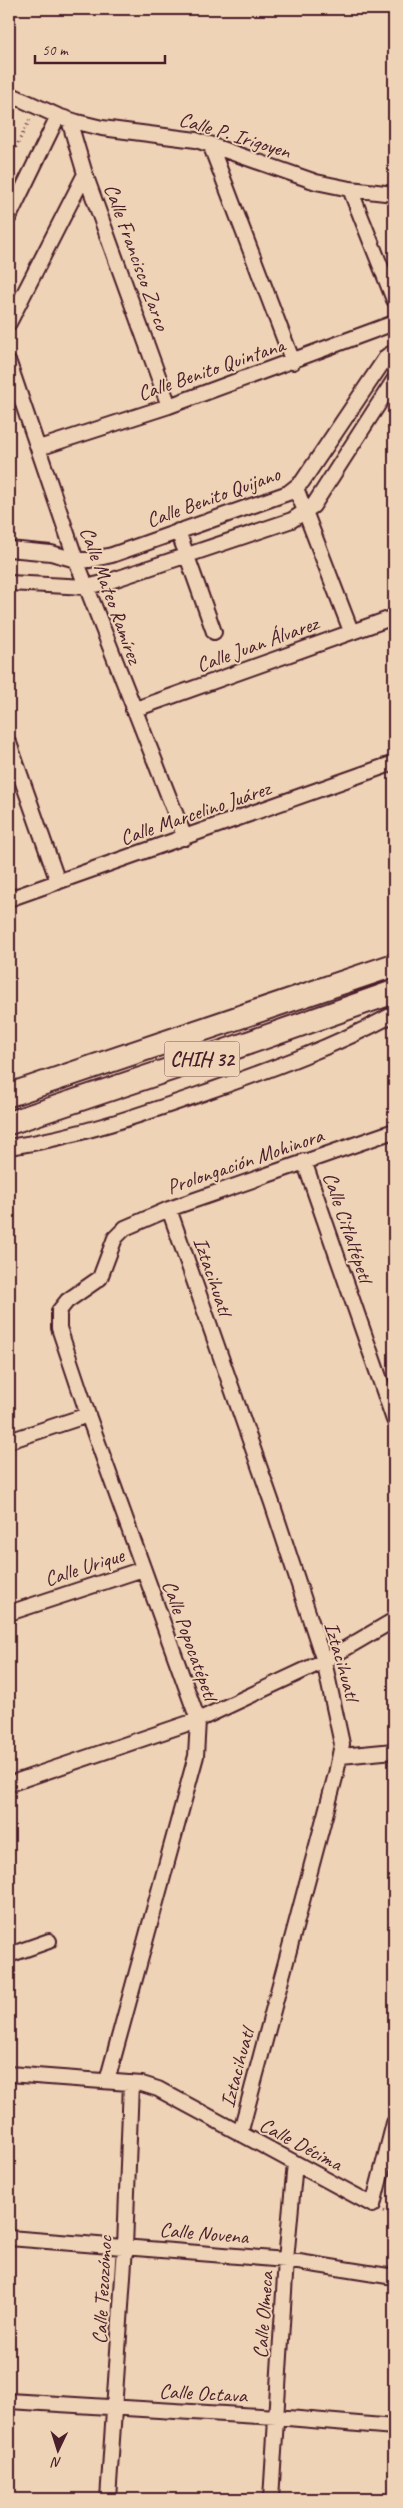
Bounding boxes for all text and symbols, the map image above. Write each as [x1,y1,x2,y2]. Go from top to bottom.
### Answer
scale bar [35,32,165,64]
text: 50 m [42,41,69,60]
street label: Calle P. Irigoyen [176,106,294,164]
street label: Calle Francisco Zarco [98,180,176,335]
street label: Calle Benito Quintana [134,331,290,406]
street label: Calle Benito Quijano [143,460,285,533]
street label: Calle Mateo Ramírez [74,523,149,669]
street label: Calle Juan Álvarez [193,609,323,678]
street label: Calle Marcelino Juárez [117,774,276,851]
road number: CHIH 32 [164,1042,240,1076]
street label: Prolongación Mohinora [163,1121,328,1200]
street label: Calle Citlaltépetl [317,1169,380,1289]
street label: Iztacihuatl [188,1234,240,1322]
street label: Calle Urique [41,1542,128,1592]
street label: Calle Popocatépetl [156,1577,225,1707]
street label: Iztacihuatl [318,1619,367,1707]
street label: Iztacihuatl [214,2022,261,2110]
street label: Calle Décima [255,2111,348,2177]
street label: Calle Novena [159,2216,251,2250]
street label: Calle Tezozómoc [86,2234,118,2345]
street label: Calle Olmeca [247,2269,279,2359]
street label: Calle Octava [158,2378,249,2408]
north arrow [32,2426,82,2476]
text: N [50,2454,62,2471]

